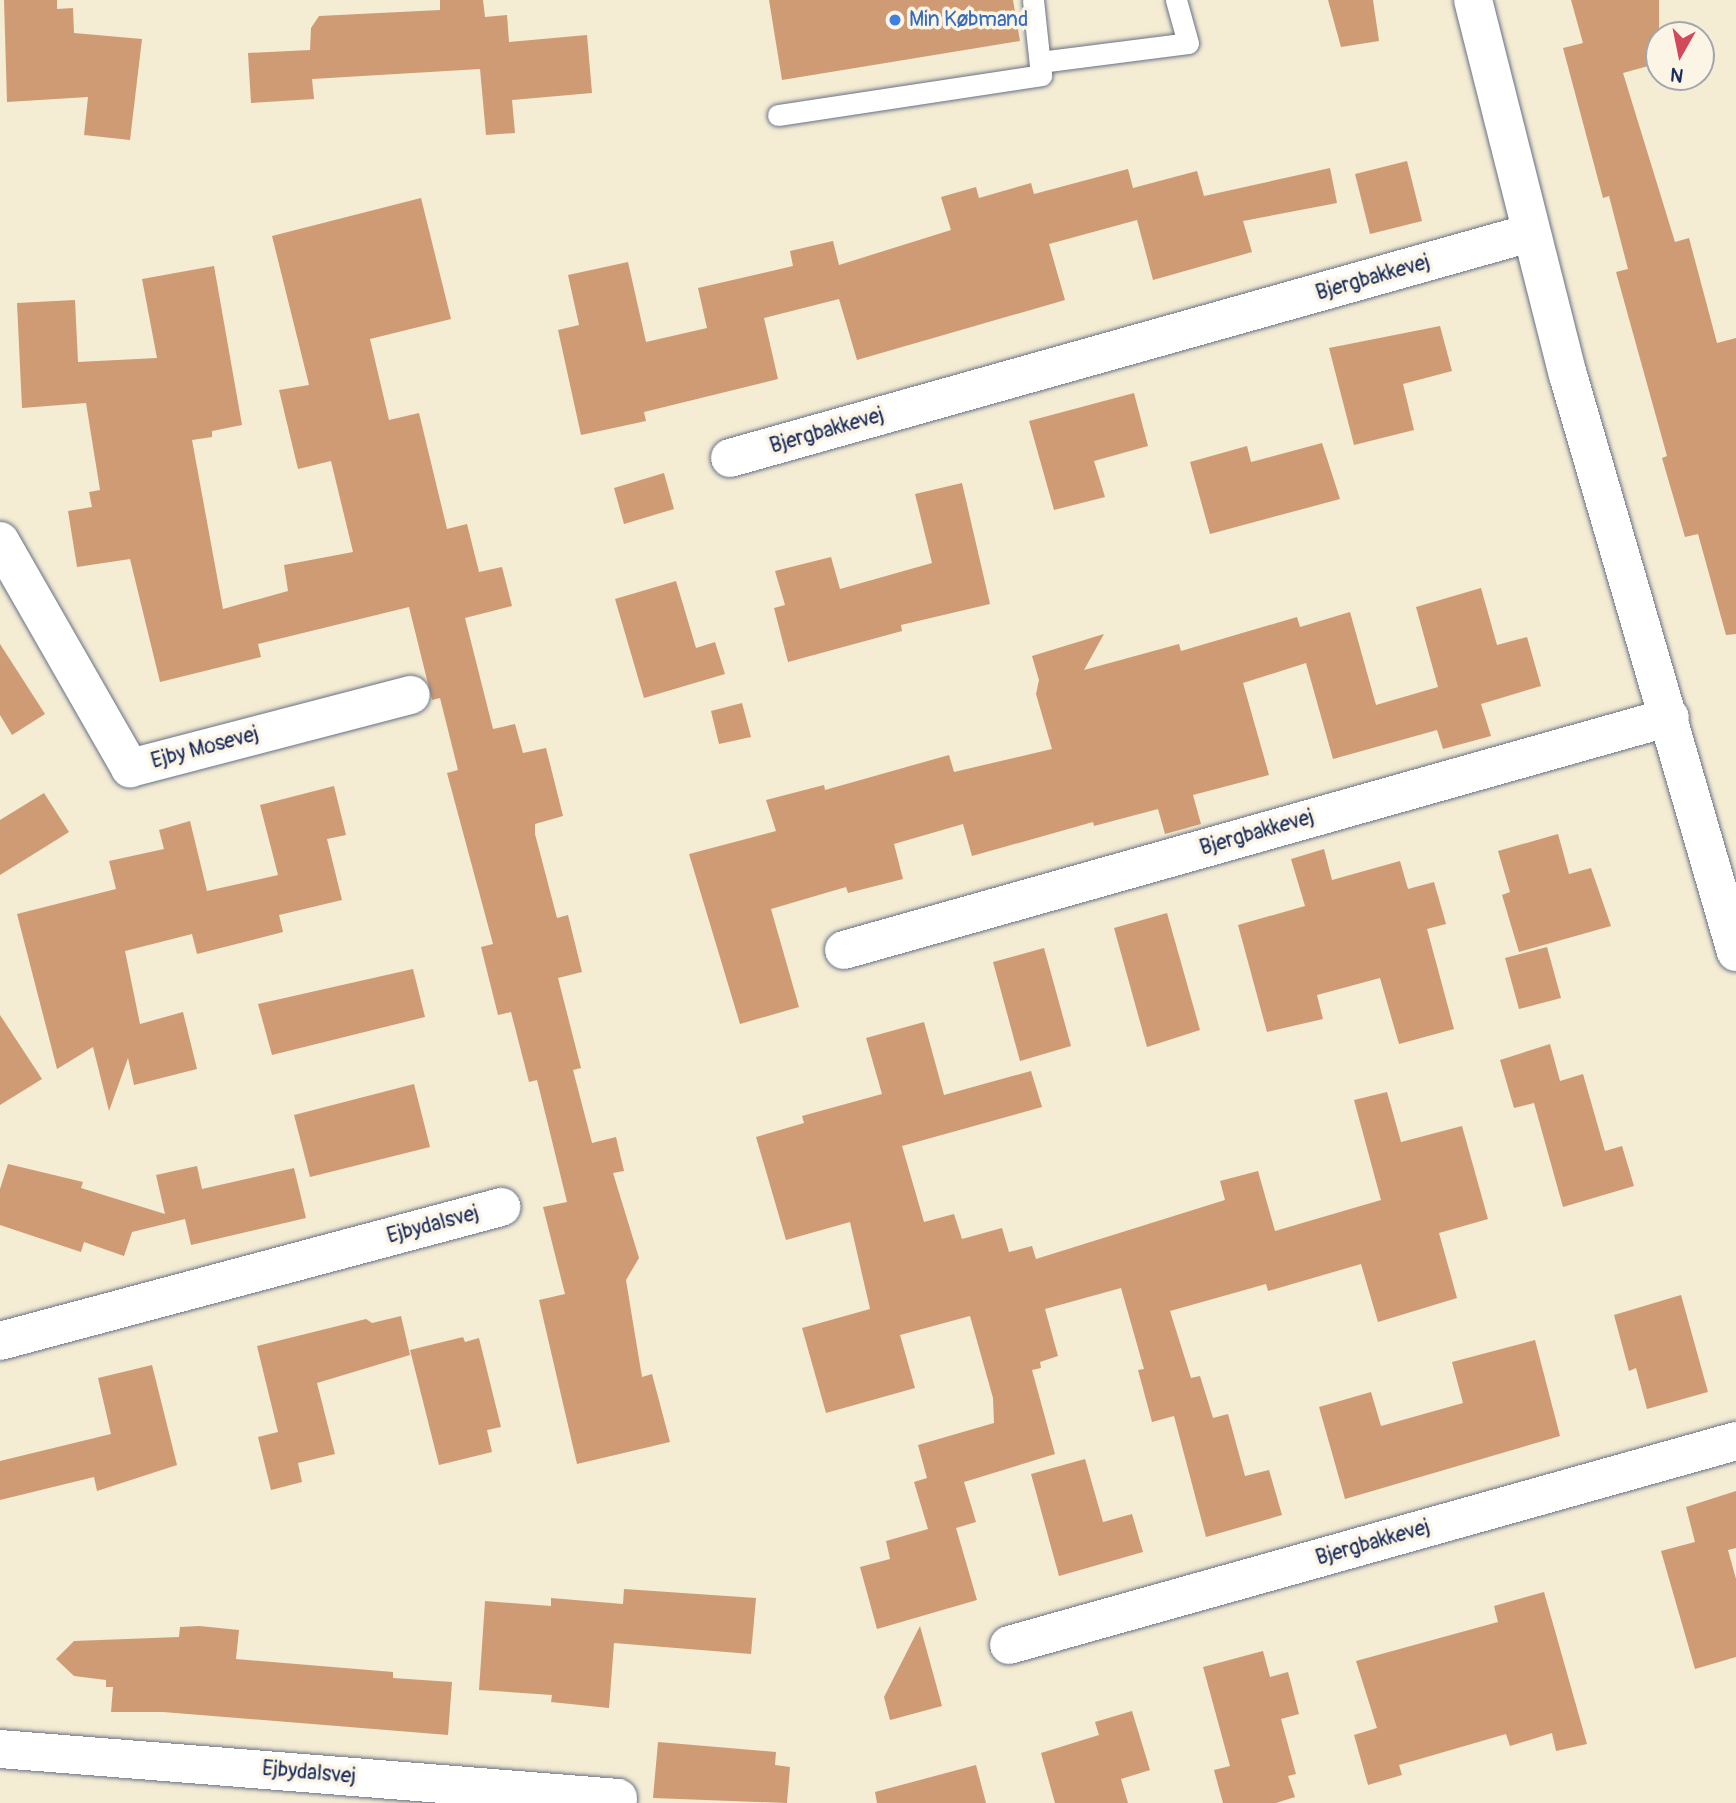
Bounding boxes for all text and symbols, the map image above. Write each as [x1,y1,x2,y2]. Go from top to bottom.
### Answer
place label: Min Købmand [909,7,1028,33]
marker: Min Købmand [887,12,903,28]
north arrow [1645,21,1715,91]
text: N [1669,62,1685,88]
street label: Bjergbakkevej [1313,250,1433,306]
street label: Bjergbakkevej [767,403,887,459]
street label: Ejby Mosevej [148,722,262,774]
street label: Bjergbakkevej [1197,805,1317,861]
street label: Ejbydalsvej [384,1201,482,1249]
street label: Bjergbakkevej [1313,1515,1433,1571]
street label: Ejbydalsvej [261,1756,357,1790]

